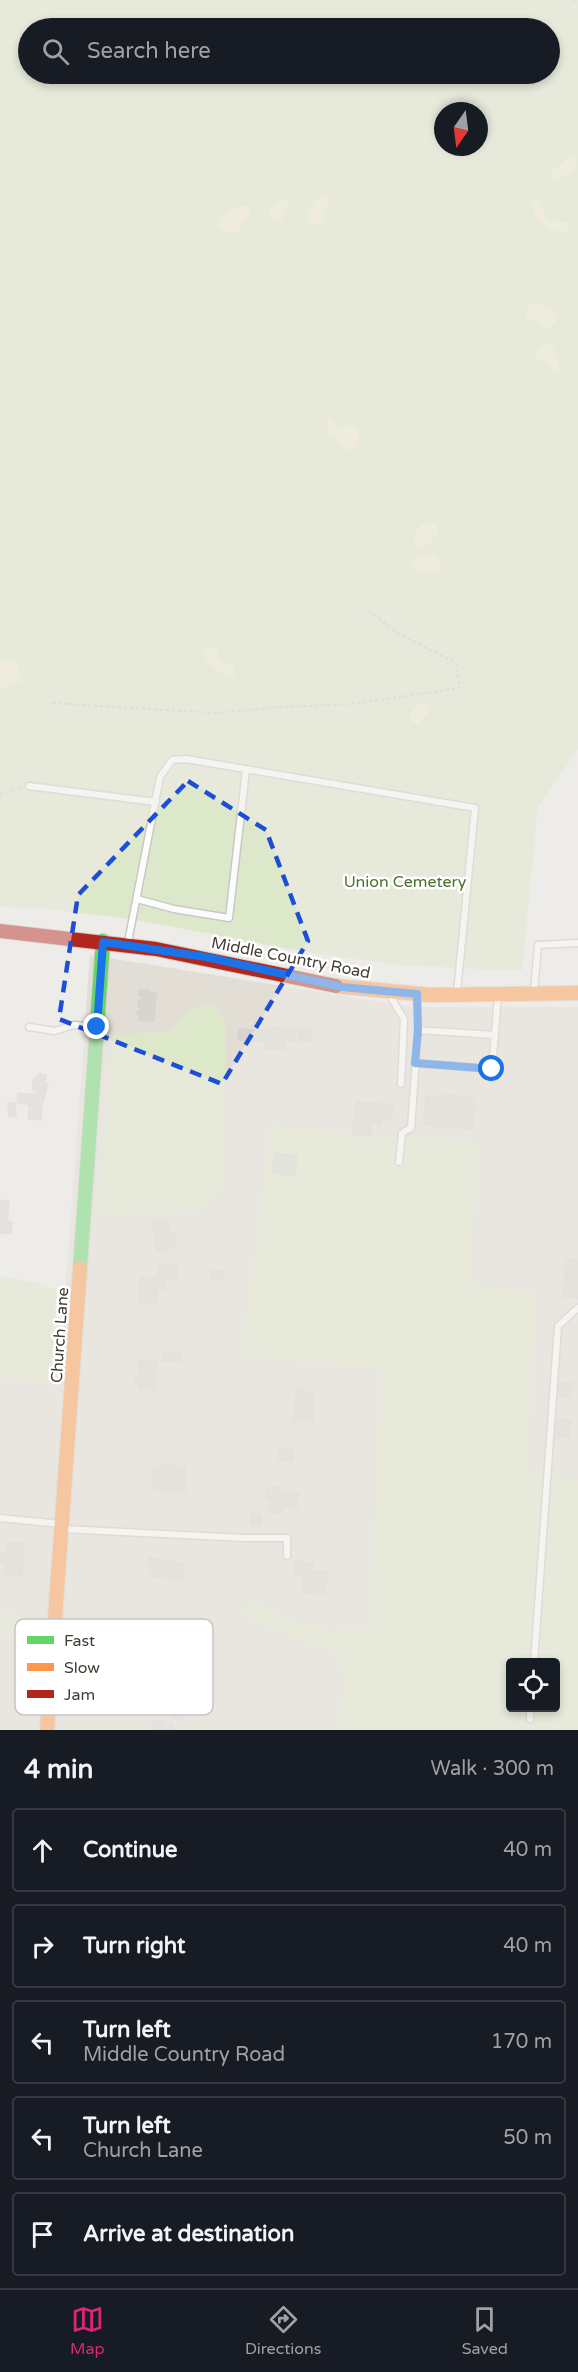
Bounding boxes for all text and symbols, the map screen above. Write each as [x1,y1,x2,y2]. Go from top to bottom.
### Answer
search box [18,18,560,84]
icon: search [39,35,72,68]
text: Search here [87,38,211,64]
north arrow [434,102,488,156]
park label: Union Cemetery [344,872,467,892]
street label: Middle Country Road [210,933,372,983]
route end [83,1013,109,1039]
route start [478,1055,504,1081]
street label: Church Lane [47,1287,73,1384]
legend [15,1619,213,1715]
text: Fast [64,1631,95,1651]
text: Slow [64,1658,100,1678]
map controls [506,1658,560,1712]
button: locate [506,1658,560,1712]
text: Jam [64,1685,95,1705]
text: 4 min [24,1754,93,1785]
text: Walk · 300 m [431,1757,554,1781]
icon: ahead [26,1834,59,1867]
text: Continue [83,1837,178,1863]
text: 40 m [503,1838,552,1862]
icon: right [26,1930,59,1963]
text: Turn right [83,1933,185,1959]
text: 40 m [503,1934,552,1958]
text: Turn left [83,2017,171,2043]
icon: left [26,2026,59,2059]
text: 170 m [491,2030,552,2054]
text: Middle Country Road [83,2043,285,2067]
text: Turn left [83,2113,171,2139]
icon: left [26,2122,59,2155]
text: 50 m [503,2126,552,2150]
text: Church Lane [83,2139,203,2163]
icon: arrive [26,2218,59,2251]
text: Arrive at destination [83,2221,294,2247]
tab: Map [70,2303,105,2359]
tab: Directions [245,2303,321,2359]
tab: Saved [462,2303,508,2359]

